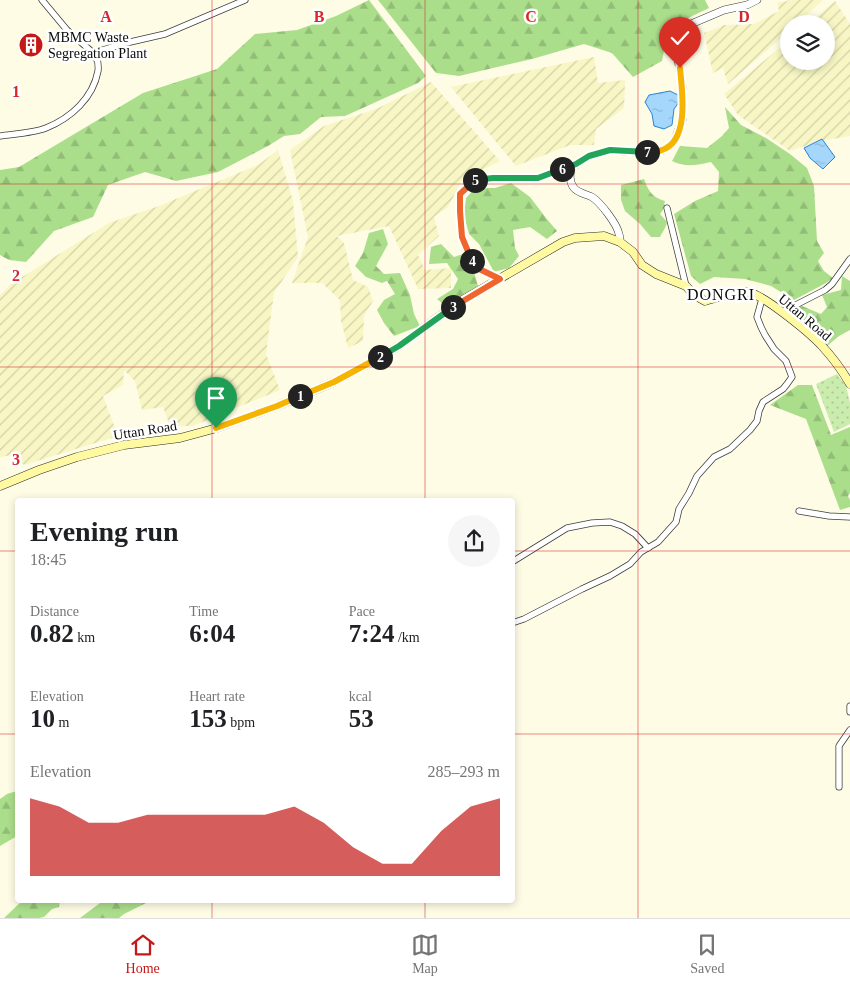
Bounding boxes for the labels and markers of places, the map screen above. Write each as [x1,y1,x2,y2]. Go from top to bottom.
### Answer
pin [659,17,701,68]
place label: MBMC Waste Segregation Plant [48,30,147,61]
building icon: MBMC Waste Segregation Plant [18,32,44,58]
pin: 7 [634,140,660,164]
pin: 6 [550,156,574,182]
pin: 5 [462,168,488,192]
pin: 4 [460,248,484,274]
pin: 3 [440,294,466,320]
pin: 2 [368,344,392,370]
pin [195,377,237,428]
pin: 1 [288,384,312,408]

